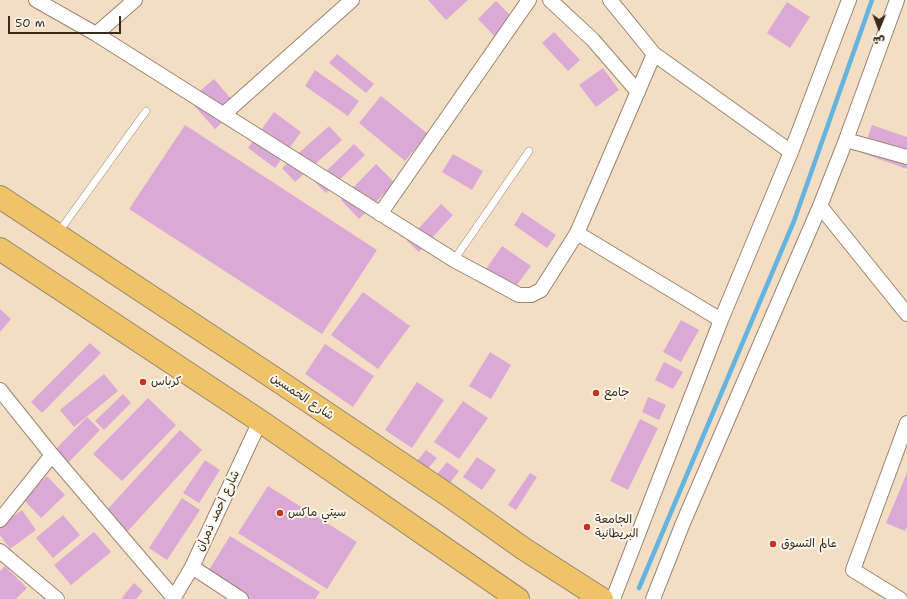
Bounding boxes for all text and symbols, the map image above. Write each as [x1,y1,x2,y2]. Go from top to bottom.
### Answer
scale bar [10,8,123,34]
north arrow [859,8,899,48]
text: 50 m [15,15,45,31]
text: ش [873,33,885,48]
street label: شارع الخمسين [268,371,336,423]
place label: كرباس [151,375,181,389]
marker: كرباس [138,377,148,387]
place label: جامع [604,386,630,400]
marker: جامع [591,388,601,398]
street label: شارع احمد ذمران [193,468,243,554]
place label: سيتي ماكس [288,506,346,520]
marker: سيتي ماكس [275,508,285,518]
place label: الجامعة البريطانية [595,513,639,541]
marker: الجامعة البريطانية [582,522,592,532]
place label: عالم التسوق [781,537,837,551]
marker: عالم التسوق [768,539,778,549]

